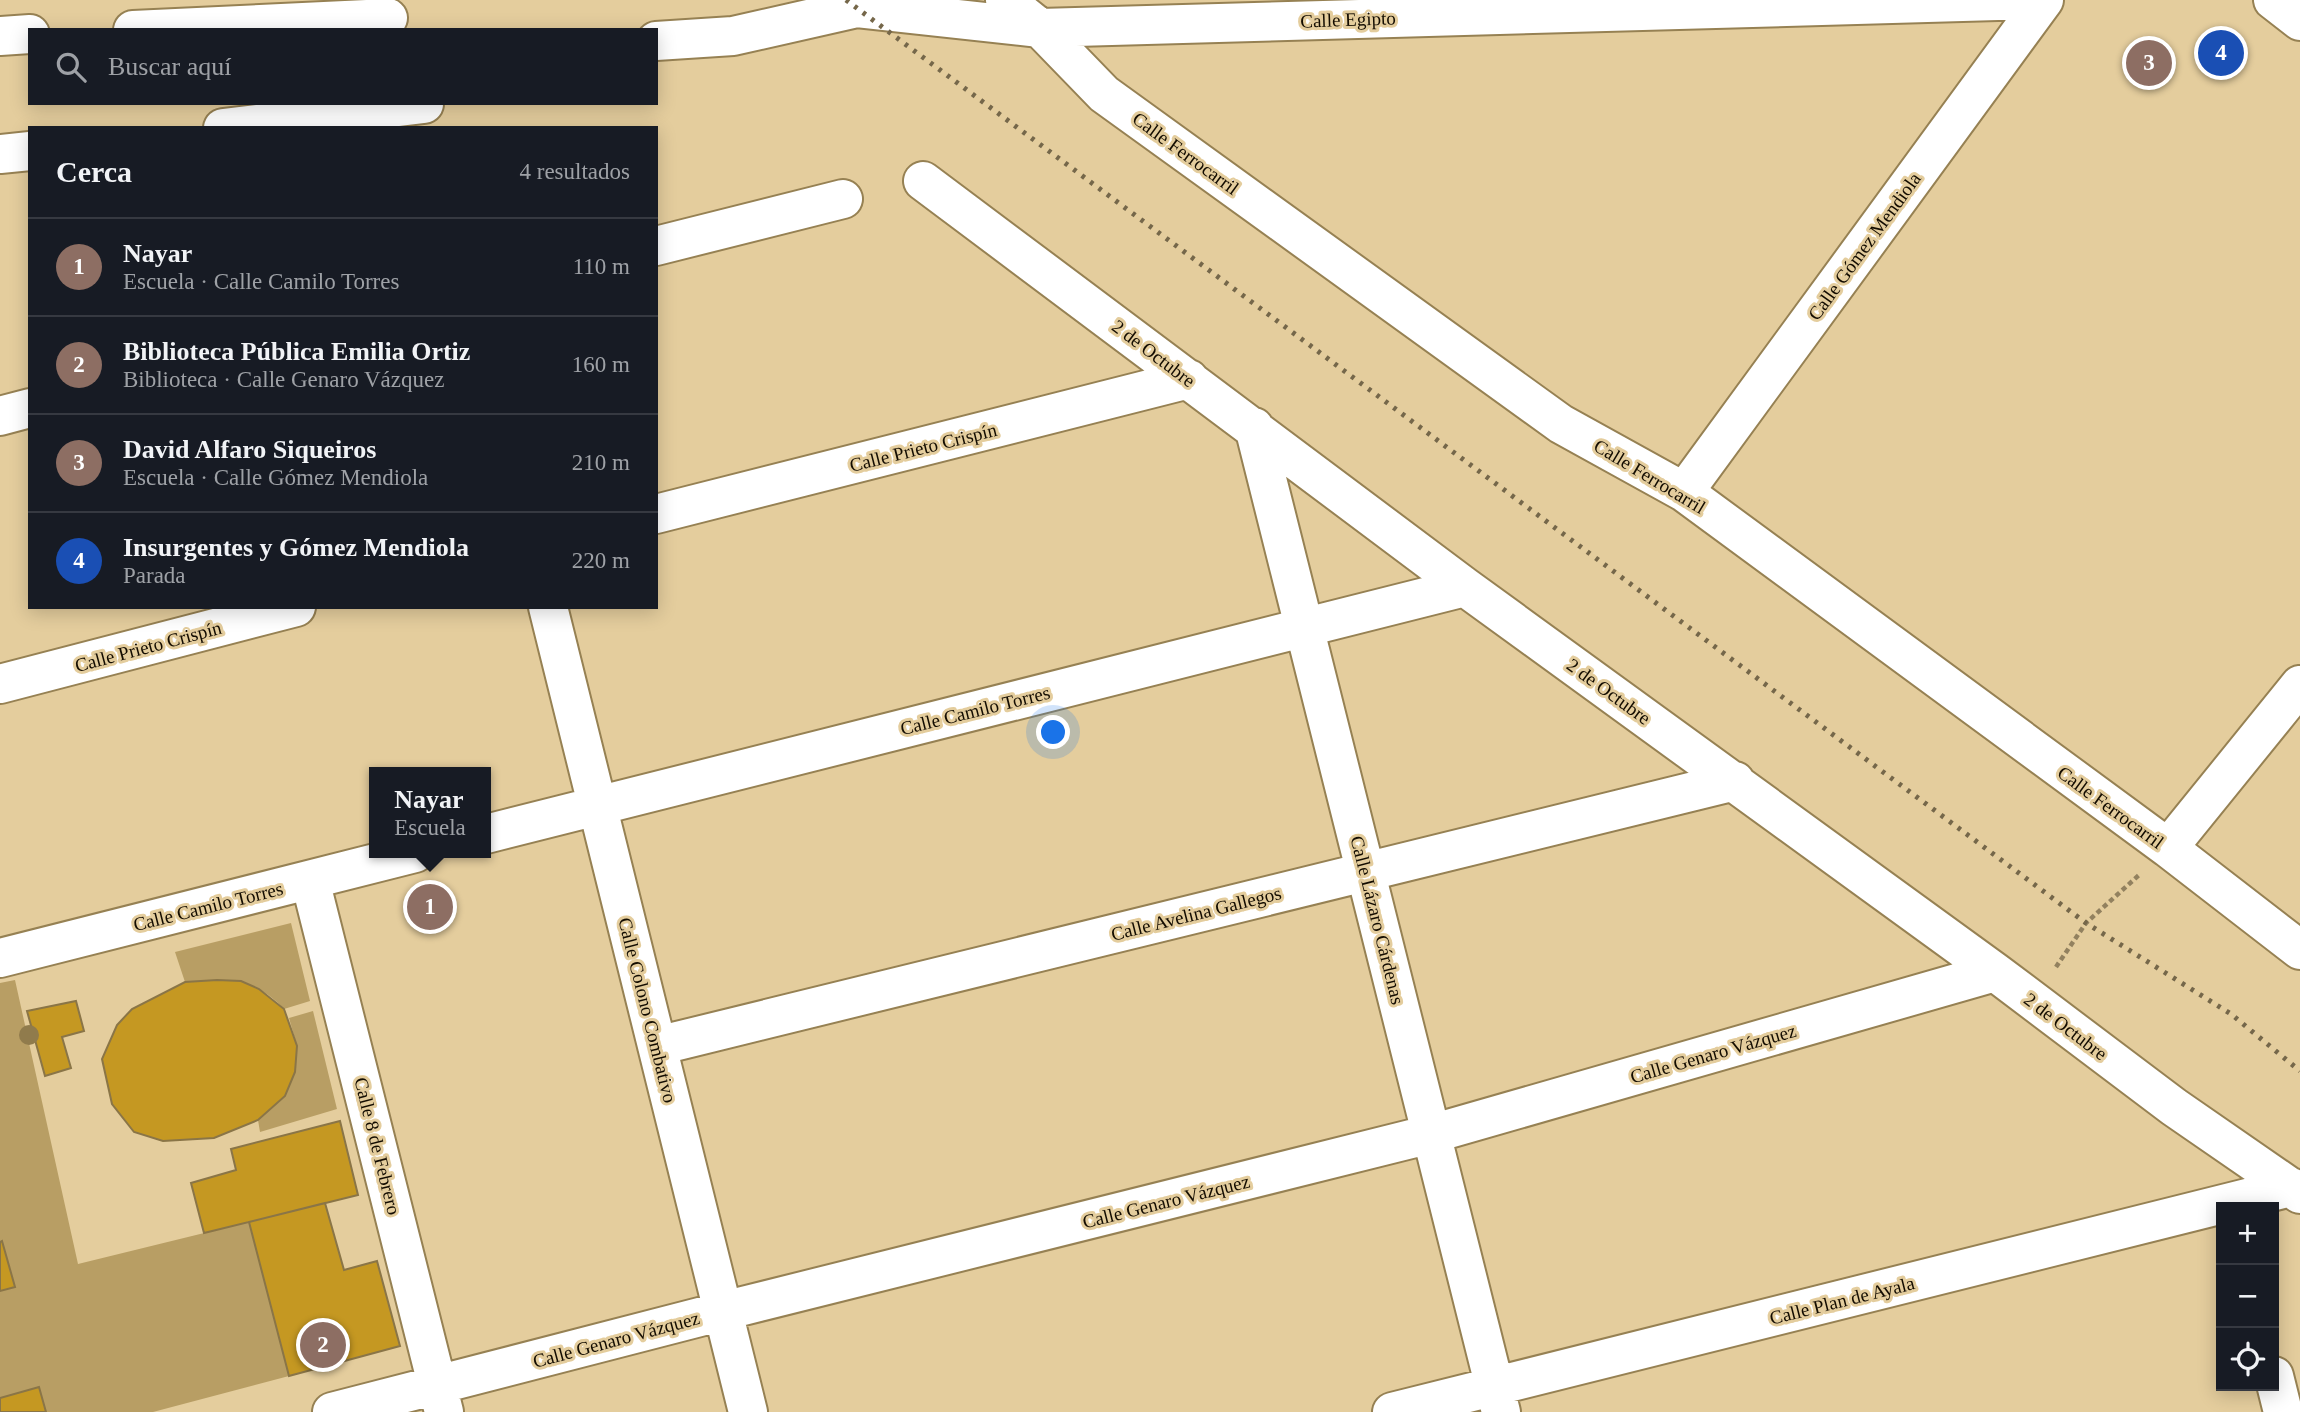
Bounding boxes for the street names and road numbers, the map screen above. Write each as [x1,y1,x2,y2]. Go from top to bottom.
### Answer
street label: Calle Egipto [1300,7,1396,32]
street label: Calle Ferrocarril [1129,108,1243,199]
street label: Calle Gómez Mendiola [1804,168,1925,324]
street label: 2 de Octubre [1108,315,1199,391]
street label: Calle Prieto Crispín [847,419,999,476]
street label: Calle Ferrocarril [1590,435,1709,518]
street label: Calle Prieto Crispín [73,617,224,676]
street label: 2 de Octubre [1563,654,1655,729]
street label: Calle Camilo Torres [898,682,1052,739]
street label: Calle Ferrocarril [2054,762,2168,853]
street label: Calle Lázaro Cárdenas [1346,834,1409,1007]
street label: Calle Camilo Torres [131,878,285,935]
street label: Calle Avelina Gallegos [1109,882,1283,945]
street label: Calle Colono Combativo [614,915,681,1105]
street label: 2 de Octubre [2020,988,2111,1064]
street label: Calle Genaro Vázquez [1628,1020,1799,1087]
street label: Calle 8 de Febrero [350,1075,405,1217]
street label: Calle Genaro Vázquez [1080,1171,1252,1232]
street label: Calle Plan de Ayala [1767,1272,1917,1329]
street label: Calle Genaro Vázquez [531,1307,702,1372]

